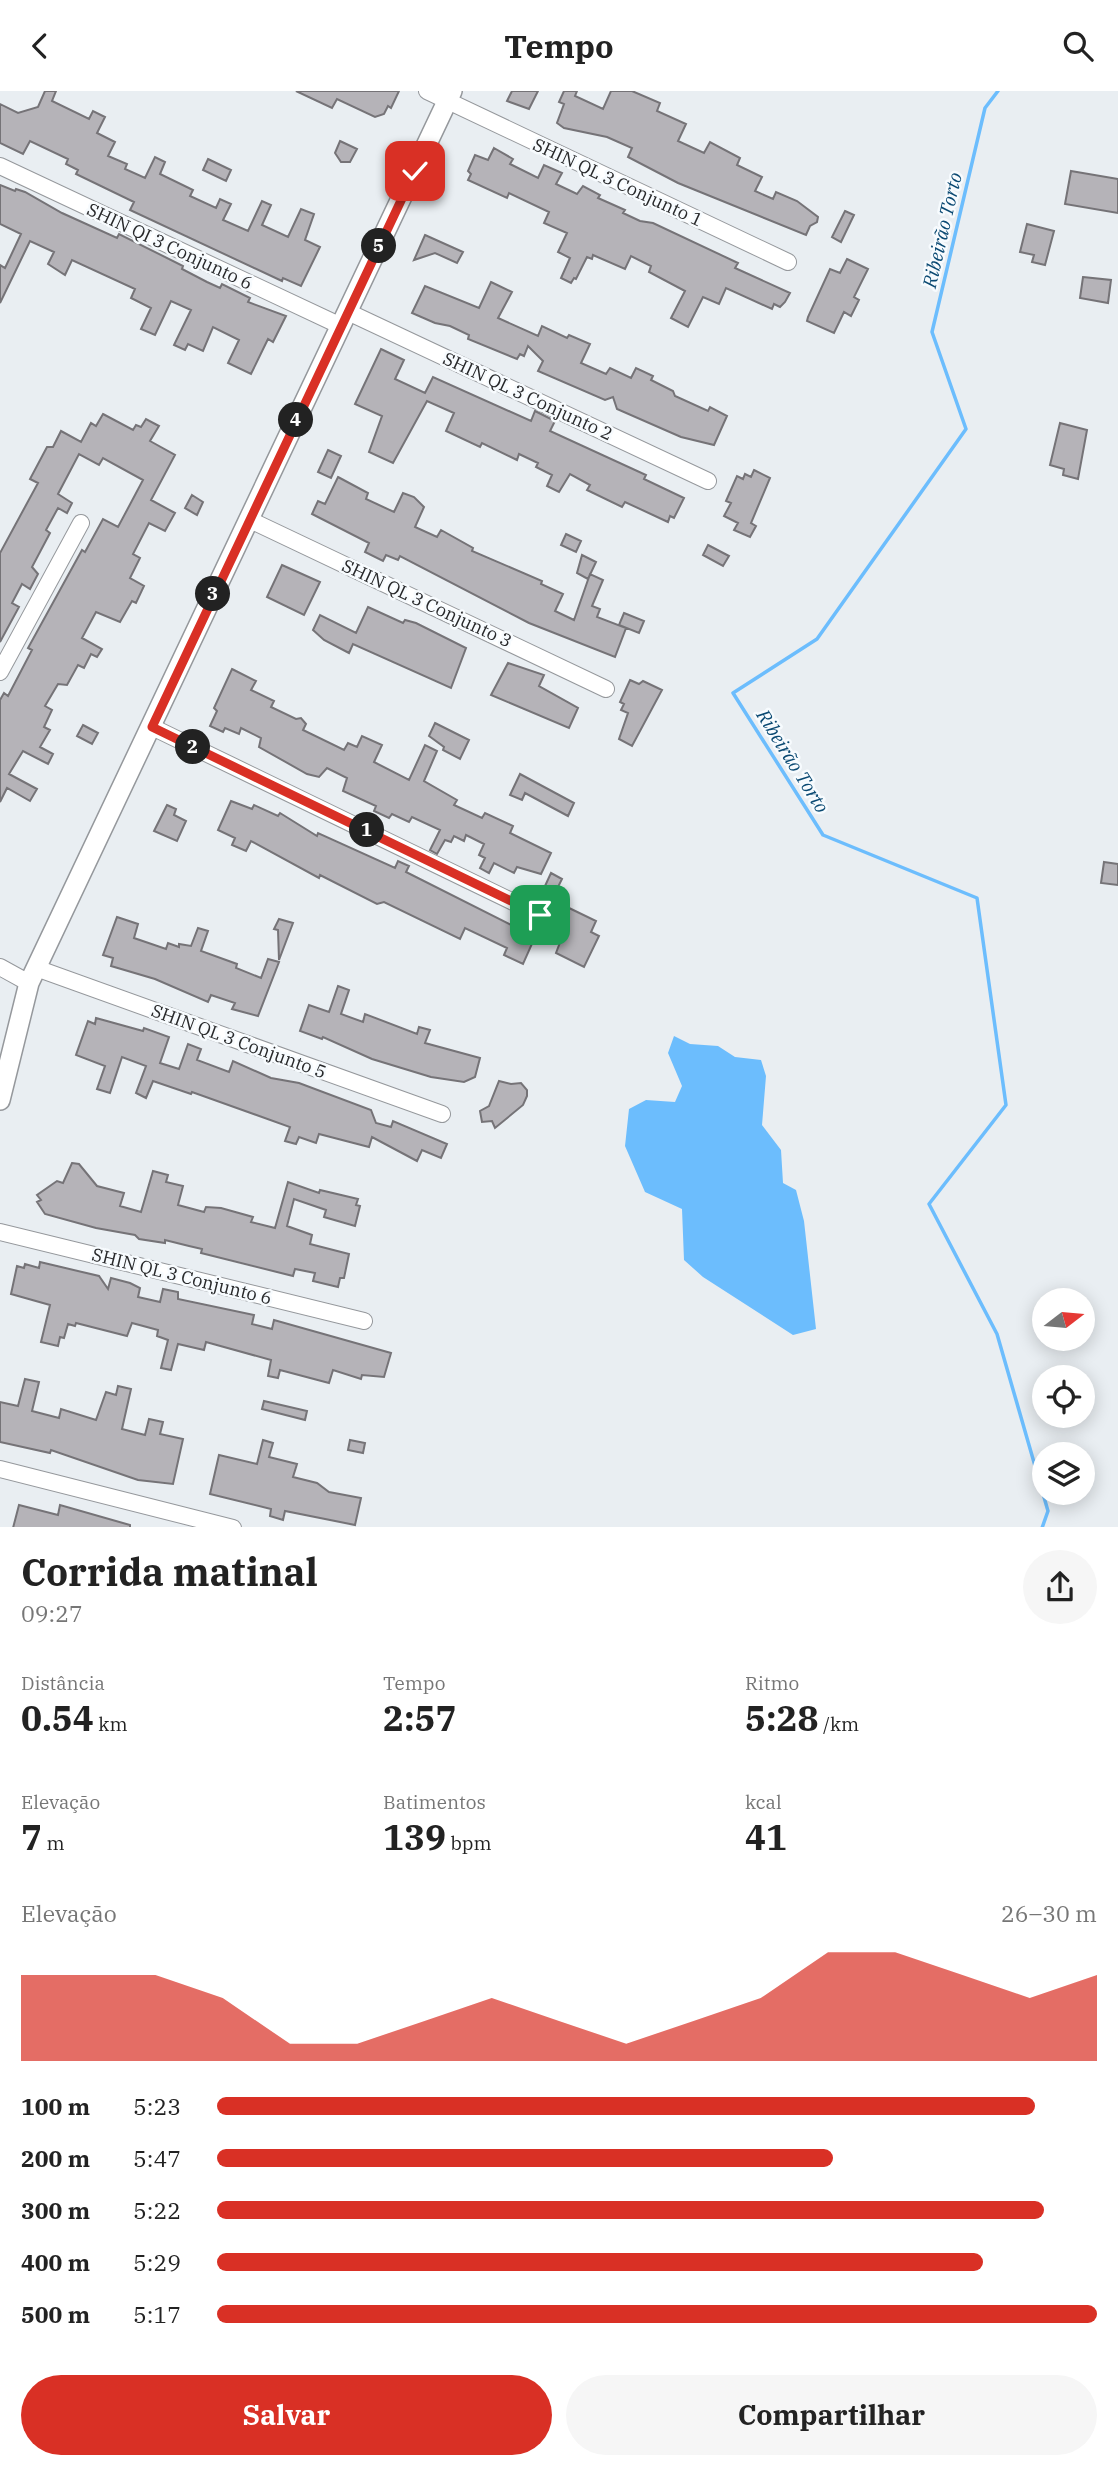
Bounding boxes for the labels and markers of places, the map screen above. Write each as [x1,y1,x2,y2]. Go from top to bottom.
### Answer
pin [385,141,445,201]
pin: 5 [362,229,396,263]
pin: 4 [278,403,314,437]
pin: 3 [196,577,230,611]
pin: 2 [176,729,210,765]
pin: 1 [350,813,384,847]
pin [510,885,570,945]

